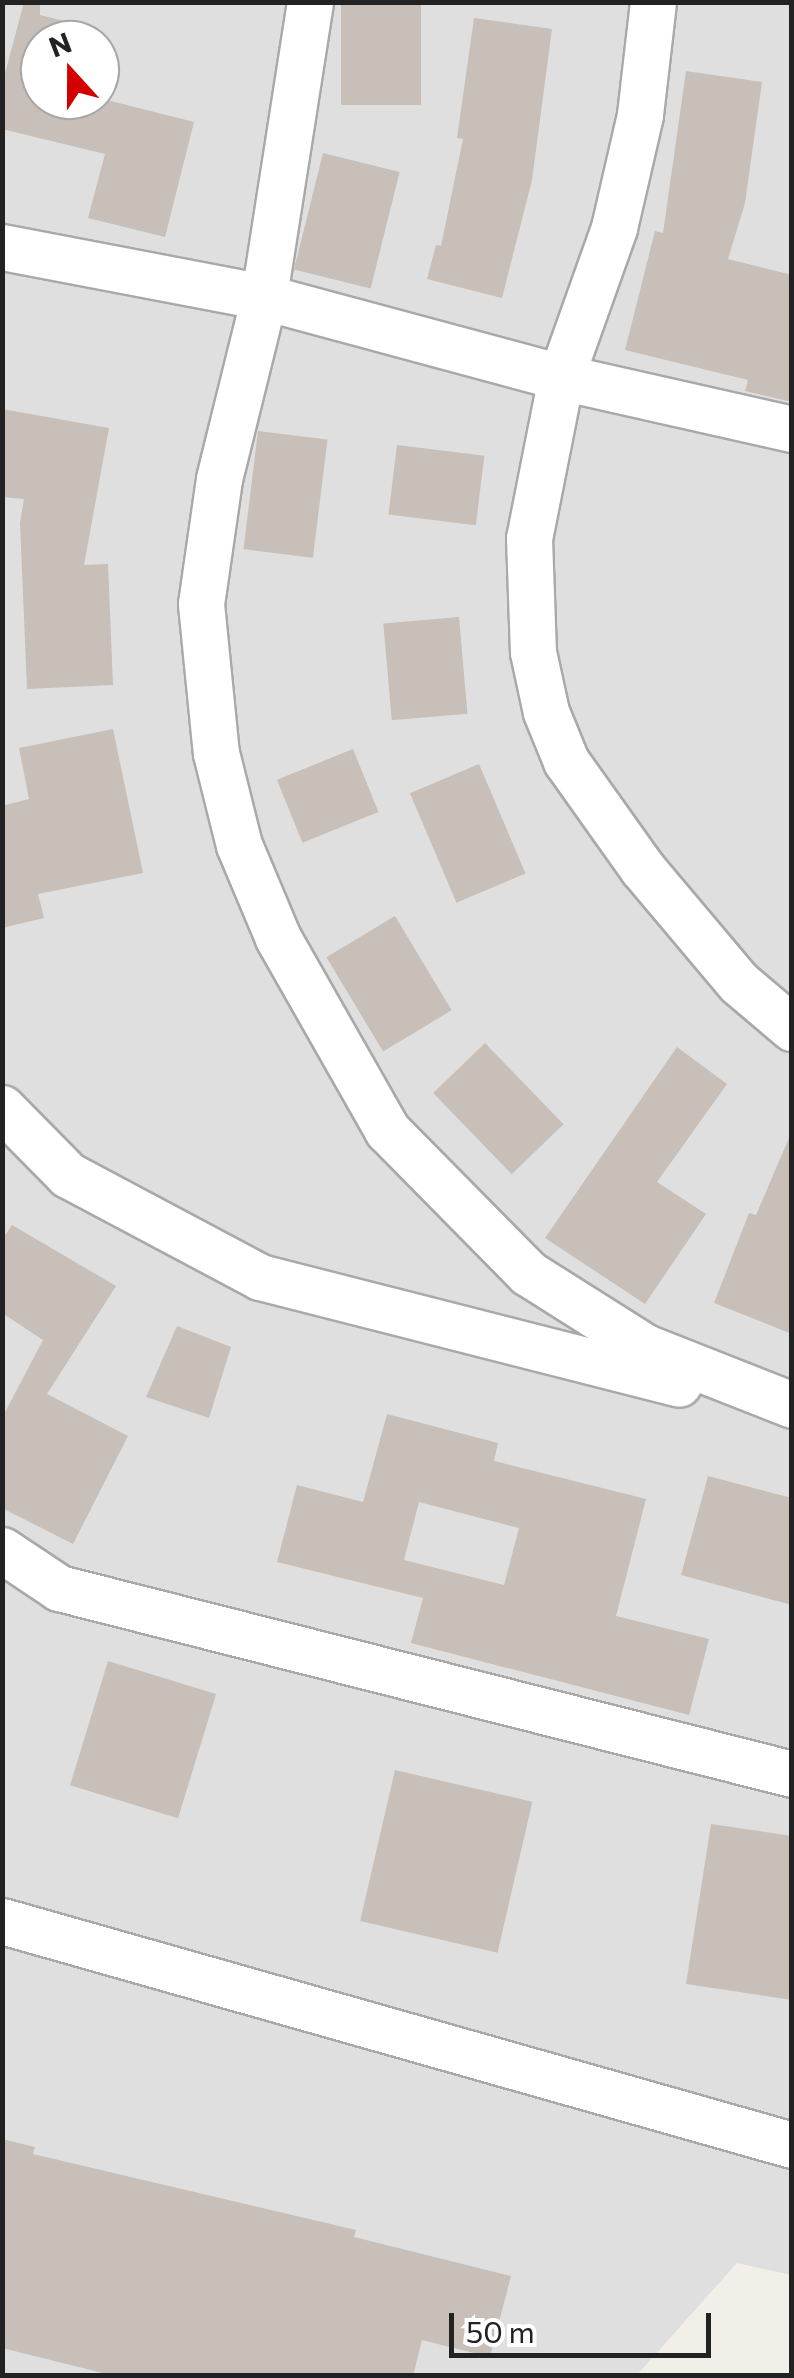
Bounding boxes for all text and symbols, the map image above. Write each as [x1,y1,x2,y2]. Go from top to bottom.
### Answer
north arrow [20,20,120,120]
text: N [44,24,76,63]
scale bar [454,2293,716,2355]
text: 50 m [466,2312,535,2349]

